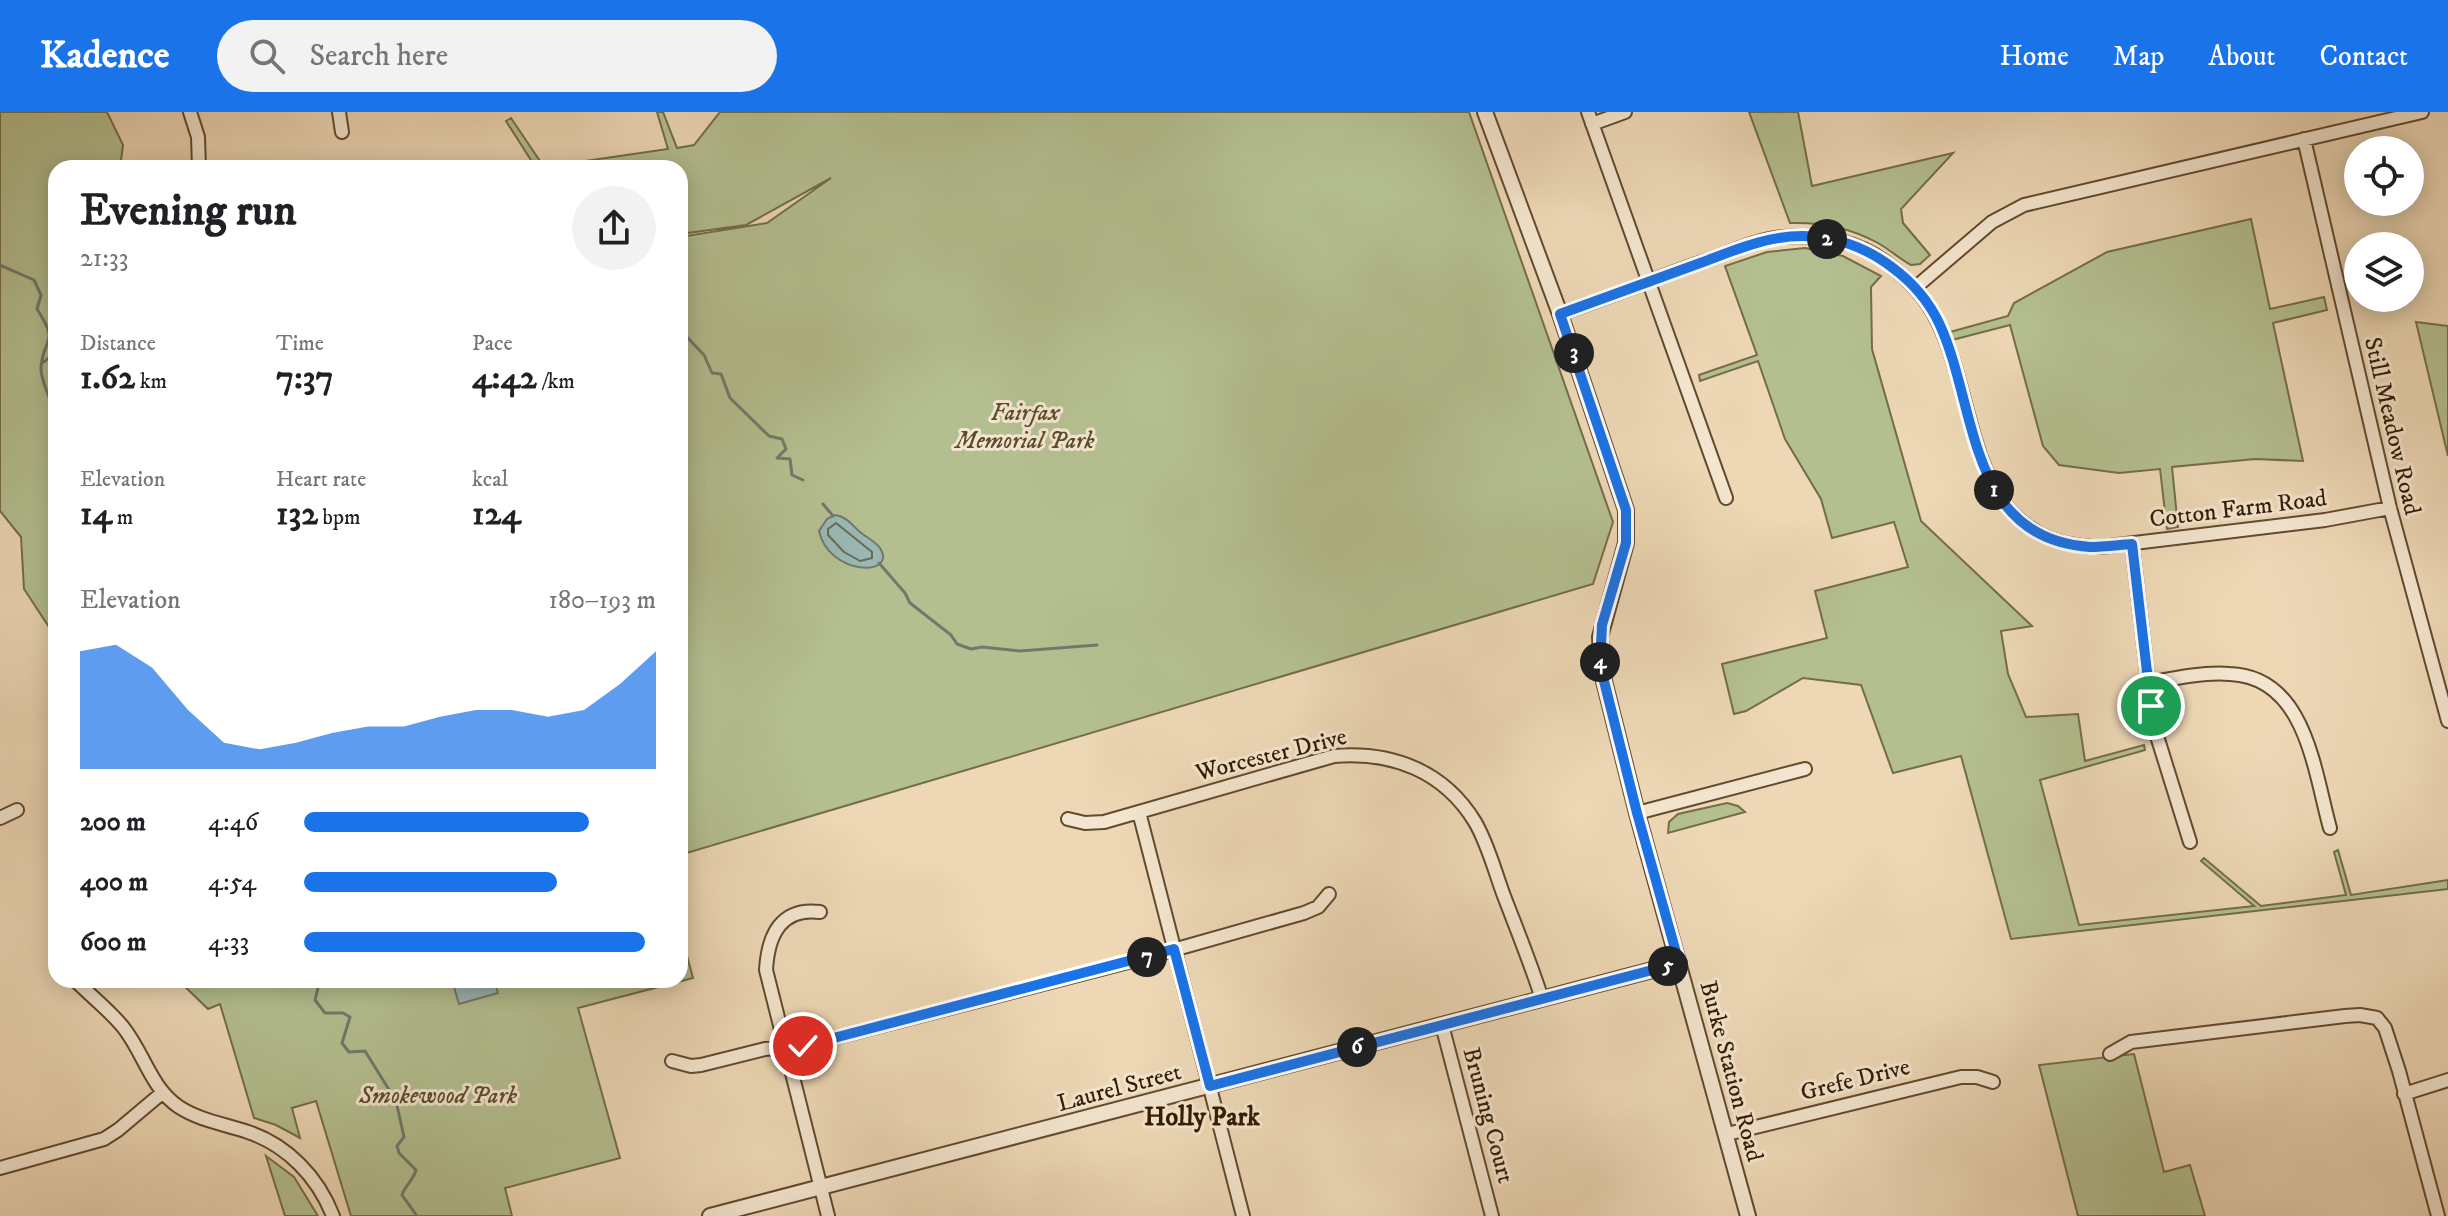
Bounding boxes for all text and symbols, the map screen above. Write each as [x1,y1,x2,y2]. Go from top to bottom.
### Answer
search box [217,20,777,92]
text: Kadence [40,32,169,80]
icon: search [245,34,289,78]
text: Search here [309,38,448,75]
text: Home [2000,39,2069,74]
text: Map [2113,39,2164,74]
text: About [2208,39,2275,74]
text: Contact [2319,39,2408,74]
map controls [2344,136,2424,312]
button: locate [2344,136,2424,216]
text: Evening run [80,184,297,239]
button: share [572,186,656,270]
pin: 2 [1807,219,1847,259]
text: 2 [1822,225,1832,252]
button: layers [2344,232,2424,312]
text: 21:33 [80,242,129,275]
text: Distance [80,330,156,357]
text: Time [276,330,324,357]
text: Pace [472,330,513,357]
pin: 3 [1554,333,1594,373]
street label: Still Meadow Road [2357,334,2427,518]
text: 3 [1570,339,1578,366]
text: 1.62 [80,357,135,399]
text: 7:37 [276,357,333,399]
text: 4:42 [472,357,537,399]
text: km [135,368,167,395]
text: /km [537,368,575,395]
park label: Fairfax Memorial Park [953,398,1095,456]
text: Elevation [80,466,165,493]
text: Heart rate [276,466,366,493]
text: kcal [472,466,508,493]
pin: 1 [1974,470,2014,510]
text: 1 [1990,476,1998,503]
street label: Cotton Farm Road [2148,483,2328,535]
text: 14 [80,493,112,535]
text: 132 [276,493,318,535]
text: 124 [472,493,521,535]
text: m [112,504,133,531]
text: bpm [318,504,360,531]
text: Elevation [80,584,181,617]
text: 180–193 m [549,584,656,617]
pin: 4 [1580,642,1620,682]
text: 4 [1594,648,1606,675]
pin [2117,672,2185,740]
icon: arrive [2129,684,2173,728]
street label: Worcester Drive [1192,722,1350,788]
text: 200 m [80,806,146,839]
text: 4:46 [208,806,258,839]
text: 400 m [80,866,148,899]
text: 4:54 [208,866,256,899]
text: 600 m [80,926,147,959]
text: 4:33 [208,926,249,959]
pin: 7 [1127,937,1167,977]
text: 7 [1141,943,1153,970]
pin: 5 [1648,946,1688,986]
text: 5 [1663,952,1673,979]
street label: Burke Station Road [1693,978,1770,1165]
pin [769,1012,837,1080]
icon: check [781,1024,825,1068]
pin: 6 [1337,1027,1377,1067]
text: 6 [1351,1033,1363,1060]
street label: Bruning Court [1455,1044,1521,1187]
street label: Grefe Drive [1797,1052,1913,1108]
street label: Laurel Street [1054,1057,1185,1119]
park label: Smokewood Park [358,1081,517,1111]
district label: Holly Park [1144,1101,1261,1134]

